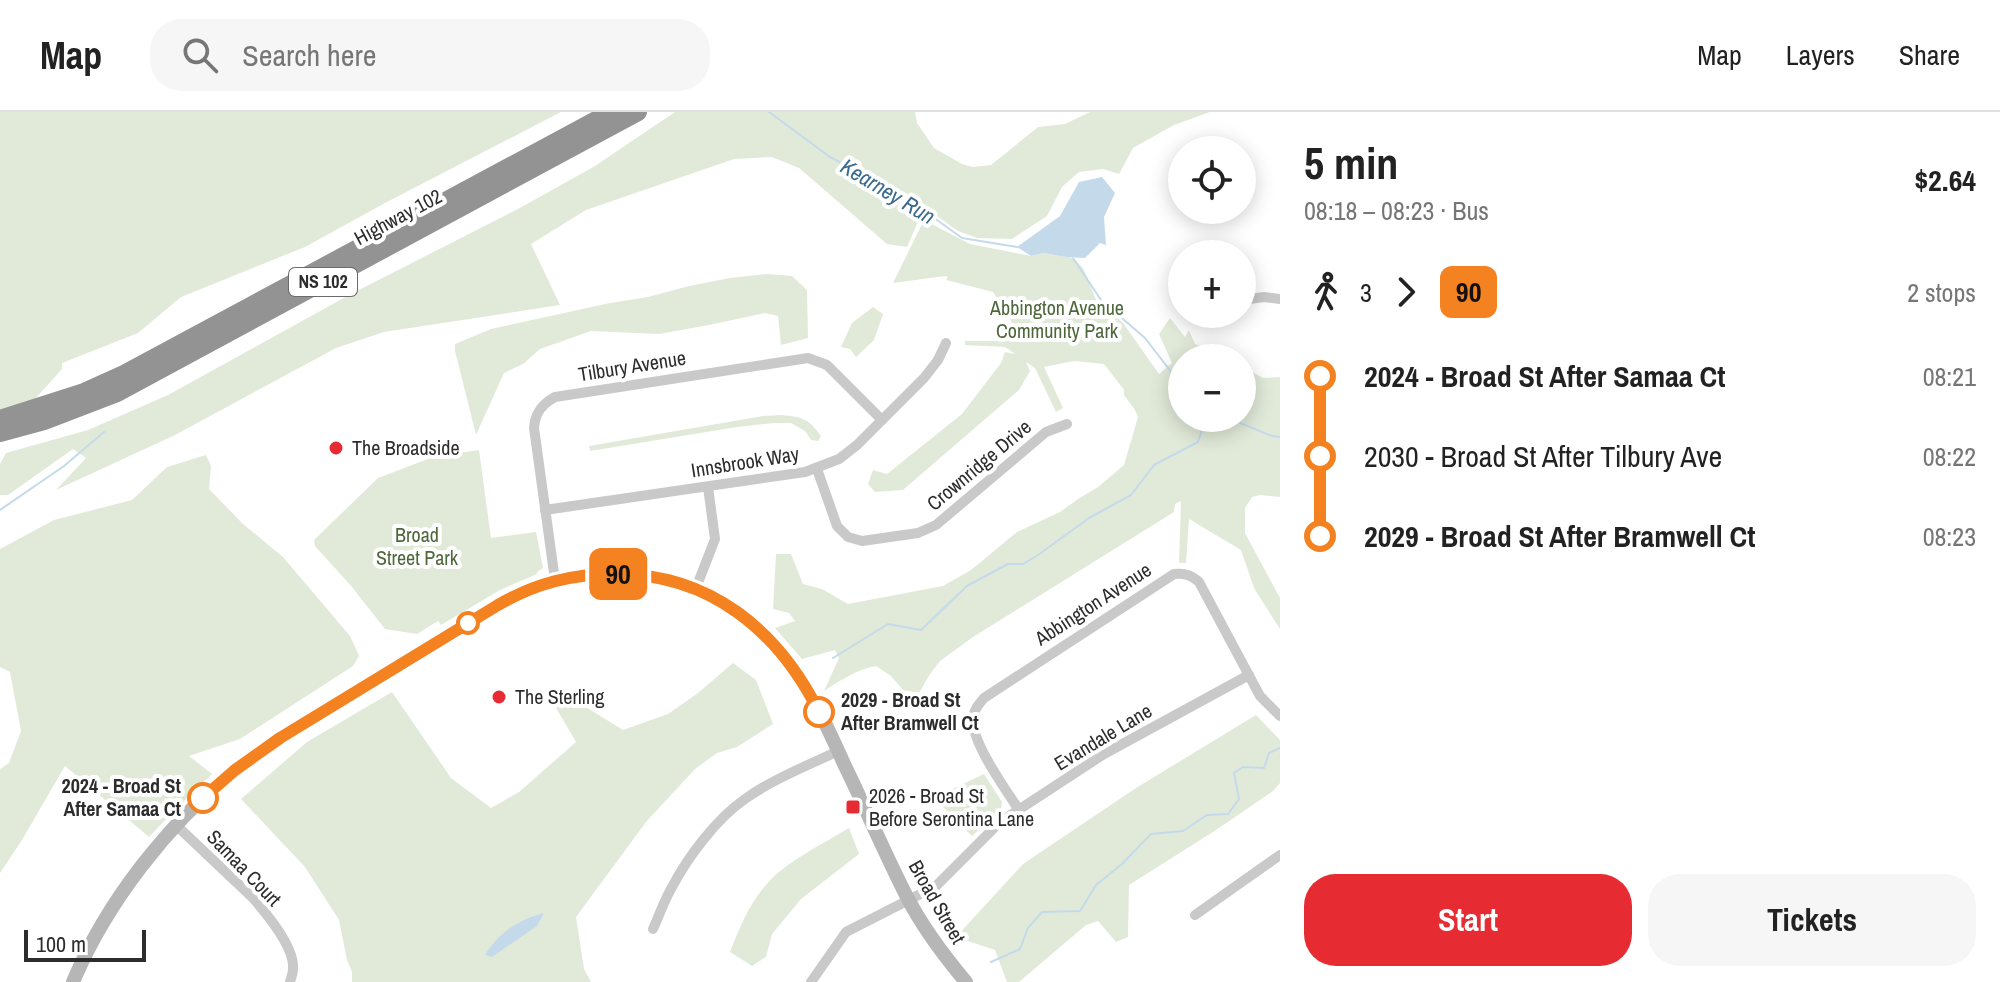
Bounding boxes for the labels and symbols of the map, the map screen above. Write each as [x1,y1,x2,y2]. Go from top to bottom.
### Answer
water label: Kearney Run [835,151,941,231]
street label: Highway 102 [349,182,446,251]
road number: NS 102 [289,268,357,296]
park label: Abbington Avenue Community Park [989,294,1124,344]
street label: Tilbury Avenue [576,344,688,387]
street label: Crownridge Drive [921,413,1037,516]
place label: The Broadside [352,434,460,461]
marker: The Broadside [327,439,345,457]
street label: Innsbrook Way [689,440,802,483]
park label: Broad Street Park [376,521,459,571]
line badge: 90 [582,548,654,600]
street label: Abbington Avenue [1028,556,1156,652]
unlabelled marker [457,612,479,634]
place label: The Sterling [515,683,604,710]
place label: 2029 - Broad St After Bramwell Ct [841,686,979,736]
marker: The Sterling [490,688,508,706]
marker: 2029 - Broad St After Bramwell Ct [804,697,834,727]
street label: Evandale Lane [1049,697,1157,776]
place label: 2024 - Broad St After Samaa Ct [62,772,182,822]
place label: 2026 - Broad St Before Serontina Lane [869,782,1034,832]
marker: 2024 - Broad St After Samaa Ct [188,783,218,813]
marker: 2026 - Broad St Before Serontina Lane [844,798,862,816]
street label: Samaa Court [201,824,288,912]
street label: Broad Street [903,855,972,949]
scale bar [24,926,146,962]

